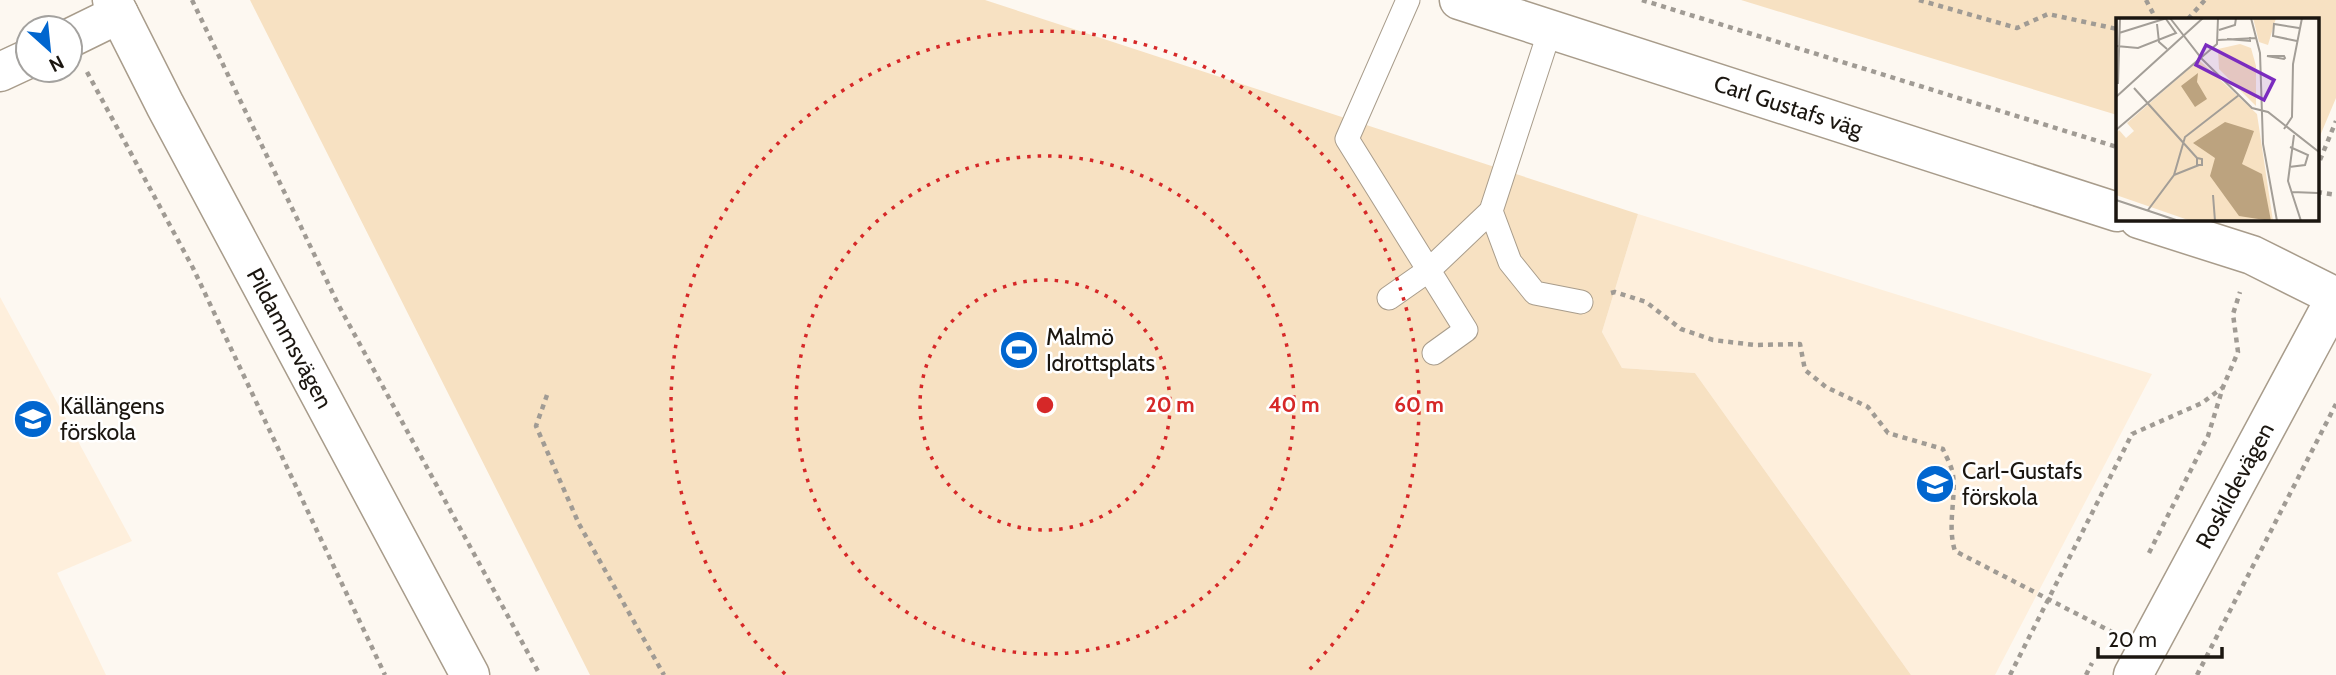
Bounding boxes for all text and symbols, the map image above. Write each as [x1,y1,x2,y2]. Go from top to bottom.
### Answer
north arrow [14,14,84,84]
inset map [2116,18,2318,220]
text: N [45,50,68,77]
street label: Carl Gustafs väg [1710,69,1867,143]
street label: Pildammsvägen [241,263,339,413]
place label: Malmö Idrottsplats [1046,323,1155,377]
sports icon: Malmö Idrottsplats [998,329,1040,371]
place label: Källängens förskola [60,392,164,446]
text: 20 m [1146,392,1194,417]
text: 40 m [1269,392,1319,417]
text: 60 m [1394,392,1444,417]
centre of rings [1033,393,1057,417]
school or university icon: Källängens förskola [12,398,54,440]
street label: Roskildevägen [2190,418,2280,553]
place label: Carl-Gustafs förskola [1962,457,2082,511]
school or university icon: Carl-Gustafs förskola [1914,463,1956,505]
scale bar [2098,616,2222,660]
text: 20 m [2108,627,2157,652]

